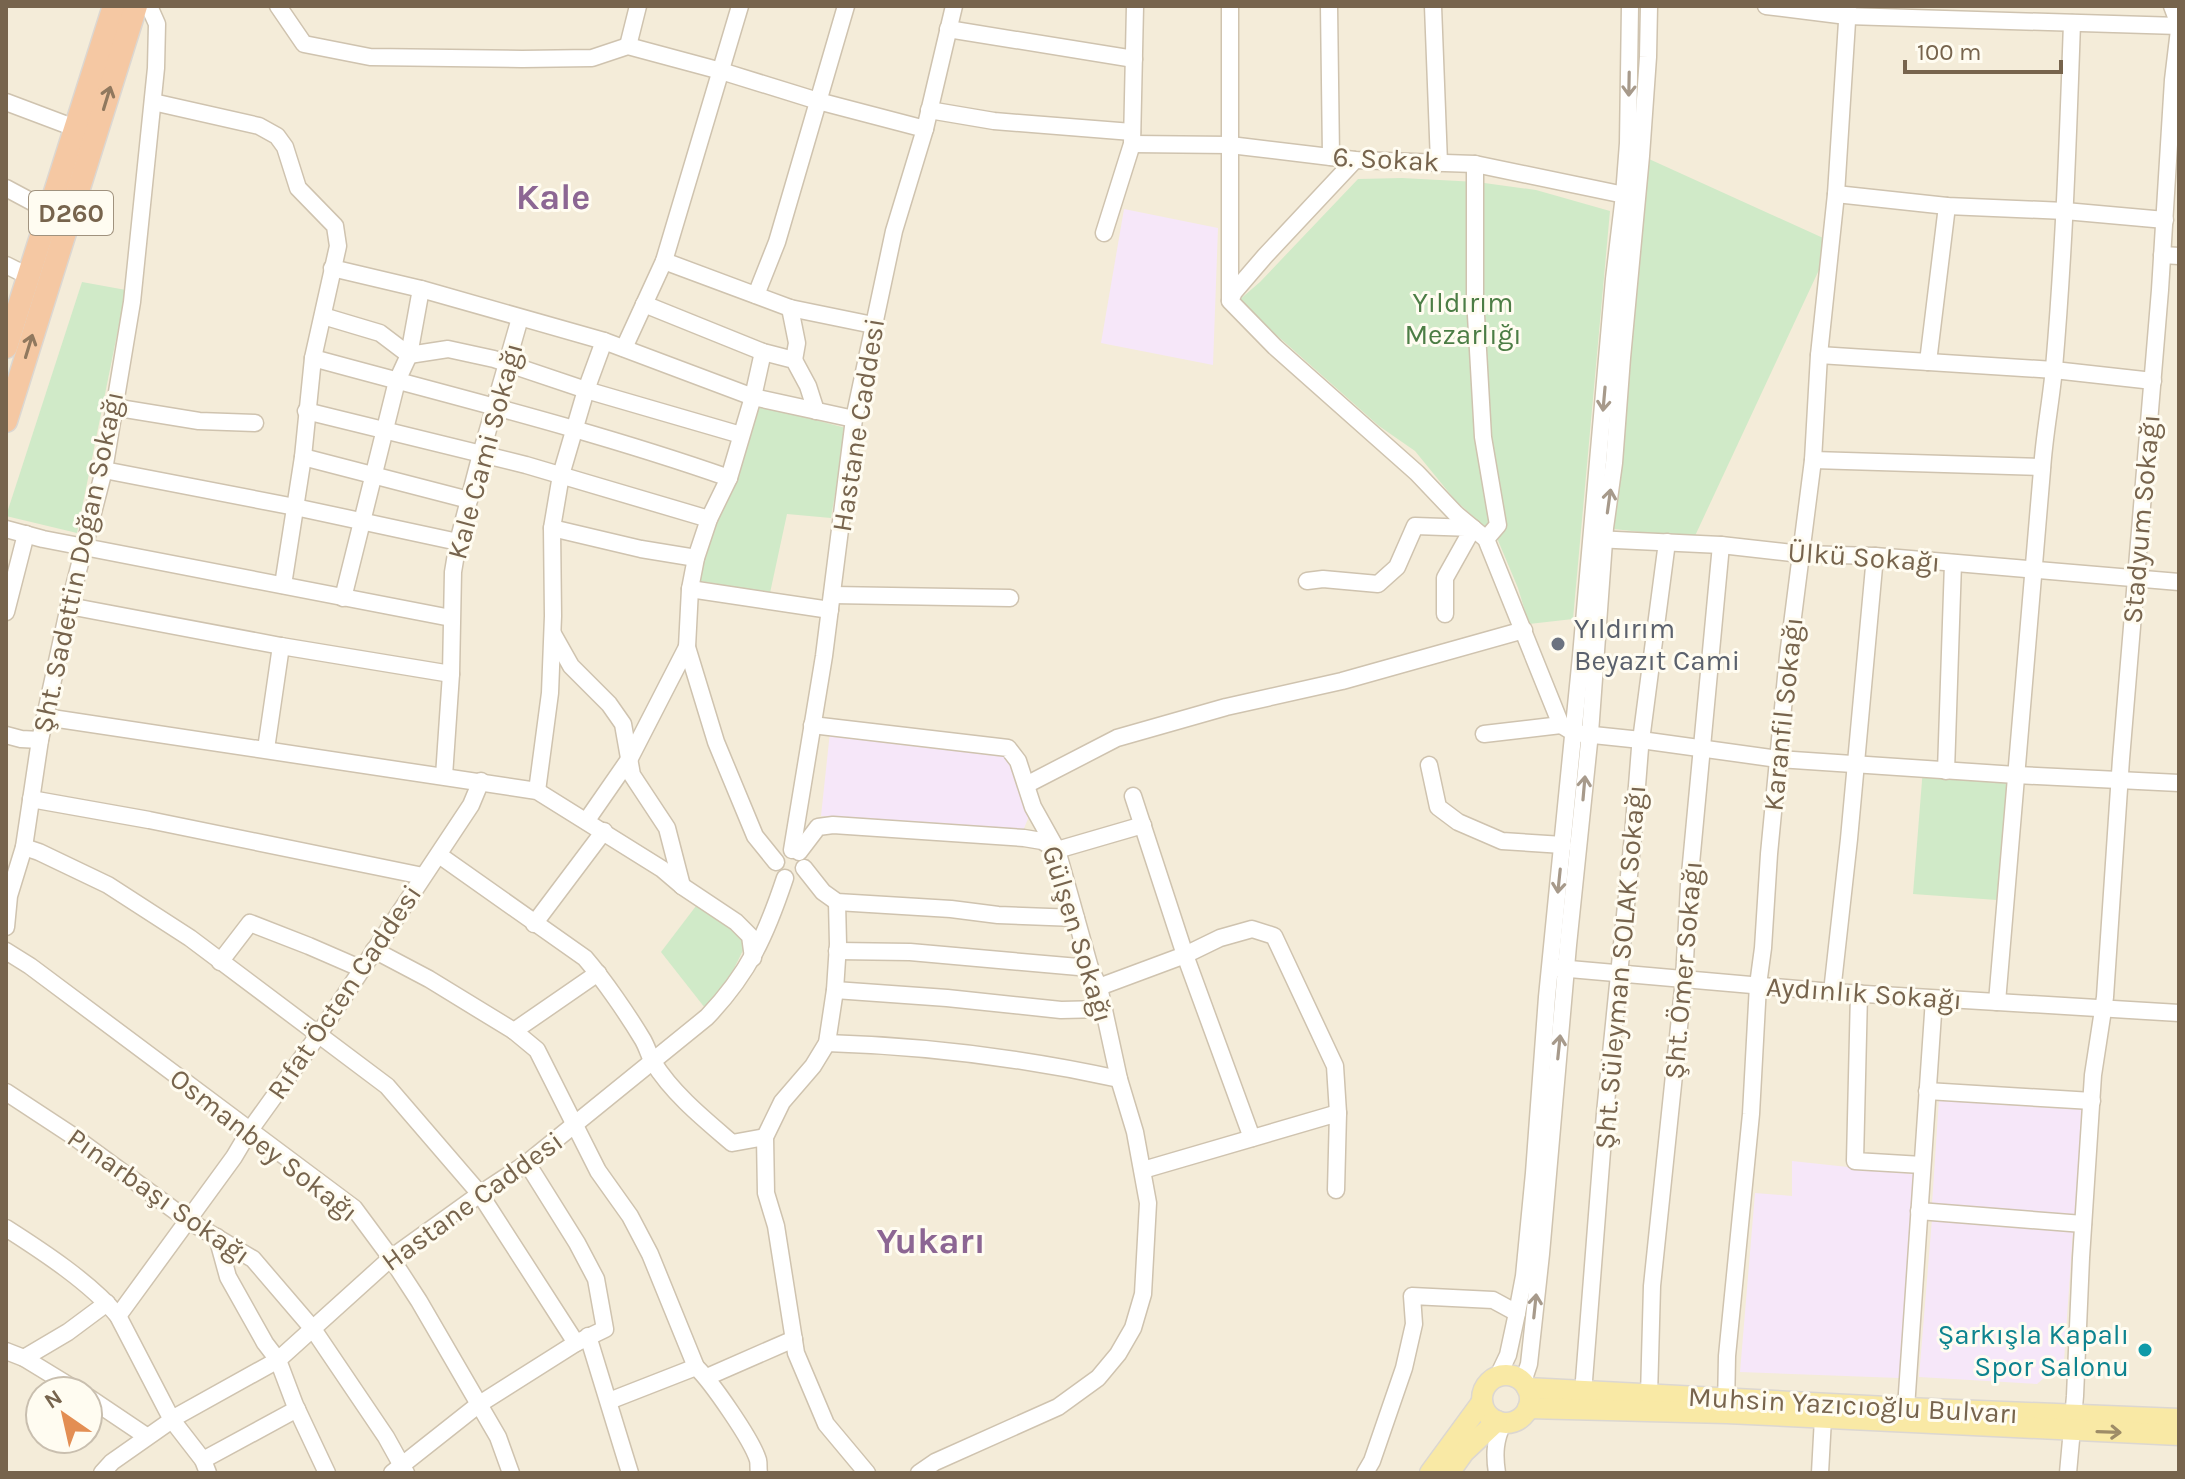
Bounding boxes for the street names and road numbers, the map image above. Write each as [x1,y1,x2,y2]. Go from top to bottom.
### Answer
street label: 6. Sokak [1332,140,1440,178]
road number: D260 [29,191,113,235]
street label: Hastane Caddesi [825,316,891,534]
street label: Kale Cami Sokağı [440,339,530,563]
street label: Şht. Sadettin Doğan Sokağı [26,388,130,736]
street label: Stadyum Sokağı [2115,413,2167,625]
street label: Ülkü Sokağı [1786,535,1942,579]
street label: Karanfil Sokağı [1756,615,1810,813]
street label: Şht. Süleyman SOLAK Sokağı [1588,783,1652,1151]
street label: Gülşen Sokağı [1035,842,1121,1026]
street label: Şht. Ömer Sokağı [1657,859,1709,1081]
street label: Rıfat Öcten Caddesi [260,878,428,1106]
street label: Aydınlık Sokağı [1765,970,1963,1016]
street label: Osmanbey Sokağı [163,1061,365,1229]
street label: Pınarbaşı Sokağı [61,1121,257,1271]
street label: Hastane Caddesi [375,1124,569,1278]
street label: Muhsin Yazıcıoğlu Bulvarı [1687,1380,2019,1430]

